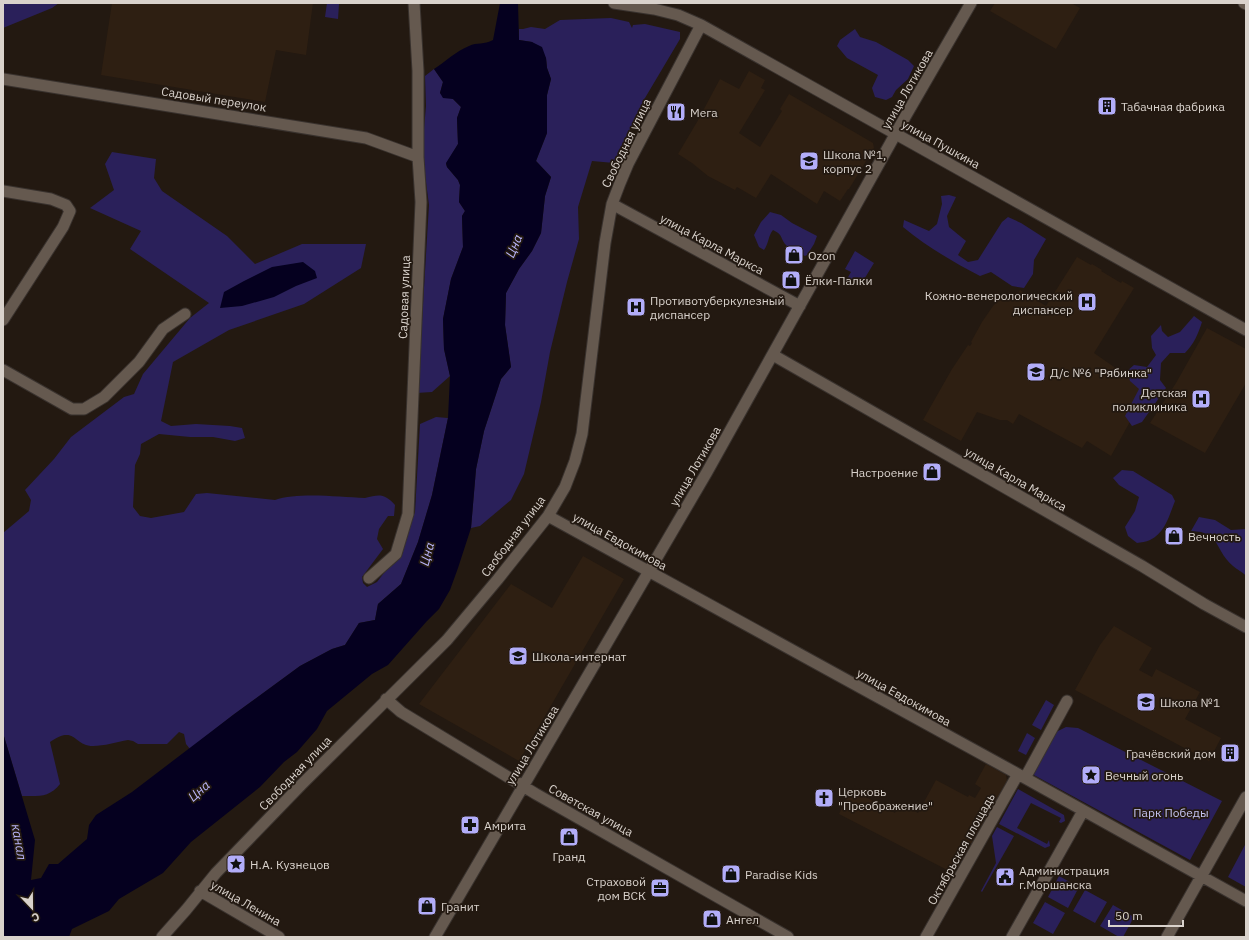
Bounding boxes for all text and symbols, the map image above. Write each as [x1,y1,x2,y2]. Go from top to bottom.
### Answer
street label: улица Лотикова [878,46,936,132]
street label: Садовый переулок [160,83,268,115]
street label: Свободная улица [598,95,654,190]
building icon: Табачная фабрика [1096,95,1118,117]
place label: Табачная фабрика [1121,99,1225,114]
restaurant icon: Мега [665,101,687,123]
place label: Мега [690,105,718,120]
street label: улица Пушкина [899,116,983,172]
place label: Школа №1, корпус 2 [823,147,886,176]
school or university icon: Школа №1, корпус 2 [798,150,820,172]
street label: улица Карла Маркса [658,210,767,278]
water label: Цна [501,232,527,260]
shop icon: Ozon [783,244,805,266]
place label: Ozon [808,248,835,263]
street label: Садовая улица [395,254,413,339]
shop icon: Ёлки-Палки [780,269,802,291]
place label: Ёлки-Палки [805,273,873,288]
place label: Кожно-венерологический диспансер [925,288,1073,317]
hospital icon: Кожно-венерологический диспансер [1076,291,1098,313]
place label: Противотуберкулезный диспансер [650,293,784,322]
hospital icon: Противотуберкулезный диспансер [625,296,647,318]
school or university icon: Д/с №6 "Рябинка" [1025,361,1047,383]
place label: Д/с №6 "Рябинка" [1050,365,1152,380]
place label: Детская поликлиника [1112,385,1188,414]
hospital icon: Детская поликлиника [1190,388,1212,410]
street label: улица Лотикова [666,423,724,509]
street label: улица Карла Маркса [962,444,1070,515]
shop icon: Настроение [921,461,943,483]
place label: Настроение [850,465,918,480]
street label: Свободная улица [478,492,549,579]
street label: улица Евдокимова [570,509,670,573]
shop icon: Вечность [1163,525,1185,547]
place label: Вечность [1188,529,1241,544]
water label: Цна [416,540,438,568]
school or university icon: Школа-интернат [507,645,529,667]
place label: Школа-интернат [532,649,627,664]
street label: улица Евдокимова [854,665,954,729]
school or university icon: Школа №1 [1135,691,1157,713]
place label: Школа №1 [1160,695,1220,710]
street label: улица Лотикова [502,702,562,787]
street label: Свободная улица [256,732,335,813]
building icon: Грачёвский дом [1219,742,1241,764]
place label: Грачёвский дом [1126,746,1216,761]
place icon: Вечный огонь [1080,764,1102,786]
place label: Вечный огонь [1105,768,1183,783]
water label: Цна [184,777,214,805]
street label: Советская улица [546,781,636,840]
place label: Церковь "Преображение" [838,784,933,813]
church icon: Церковь "Преображение" [813,787,835,809]
street label: Октябрьская площадь [924,790,998,908]
park label: Парк Победы [1133,805,1209,820]
pharmacy icon: Амрита [459,814,481,836]
place label: Амрита [484,818,527,833]
water label: канал [7,823,31,861]
shop icon: Гранд [558,826,580,848]
place label: Гранд [553,849,585,864]
place icon: Н.А. Кузнецов [225,853,247,875]
place label: Н.А. Кузнецов [250,857,330,872]
shop icon: Paradise Kids [720,863,742,885]
place label: Администрация г.Моршанска [1019,863,1109,892]
public building icon: Администрация г.Моршанска [994,866,1016,888]
place label: Paradise Kids [745,867,818,882]
place label: Страховой дом ВСК [586,874,646,903]
street label: улица Ленина [208,877,284,929]
office icon: Страховой дом ВСК [649,877,671,899]
north arrow [12,888,52,928]
shop icon: Гранит [416,895,438,917]
place label: Гранит [441,899,480,914]
scale bar [1109,902,1183,928]
shop icon: Ангел [701,908,723,930]
text: 50 m [1115,908,1143,923]
text: С [30,909,42,925]
place label: Ангел [726,912,759,927]

